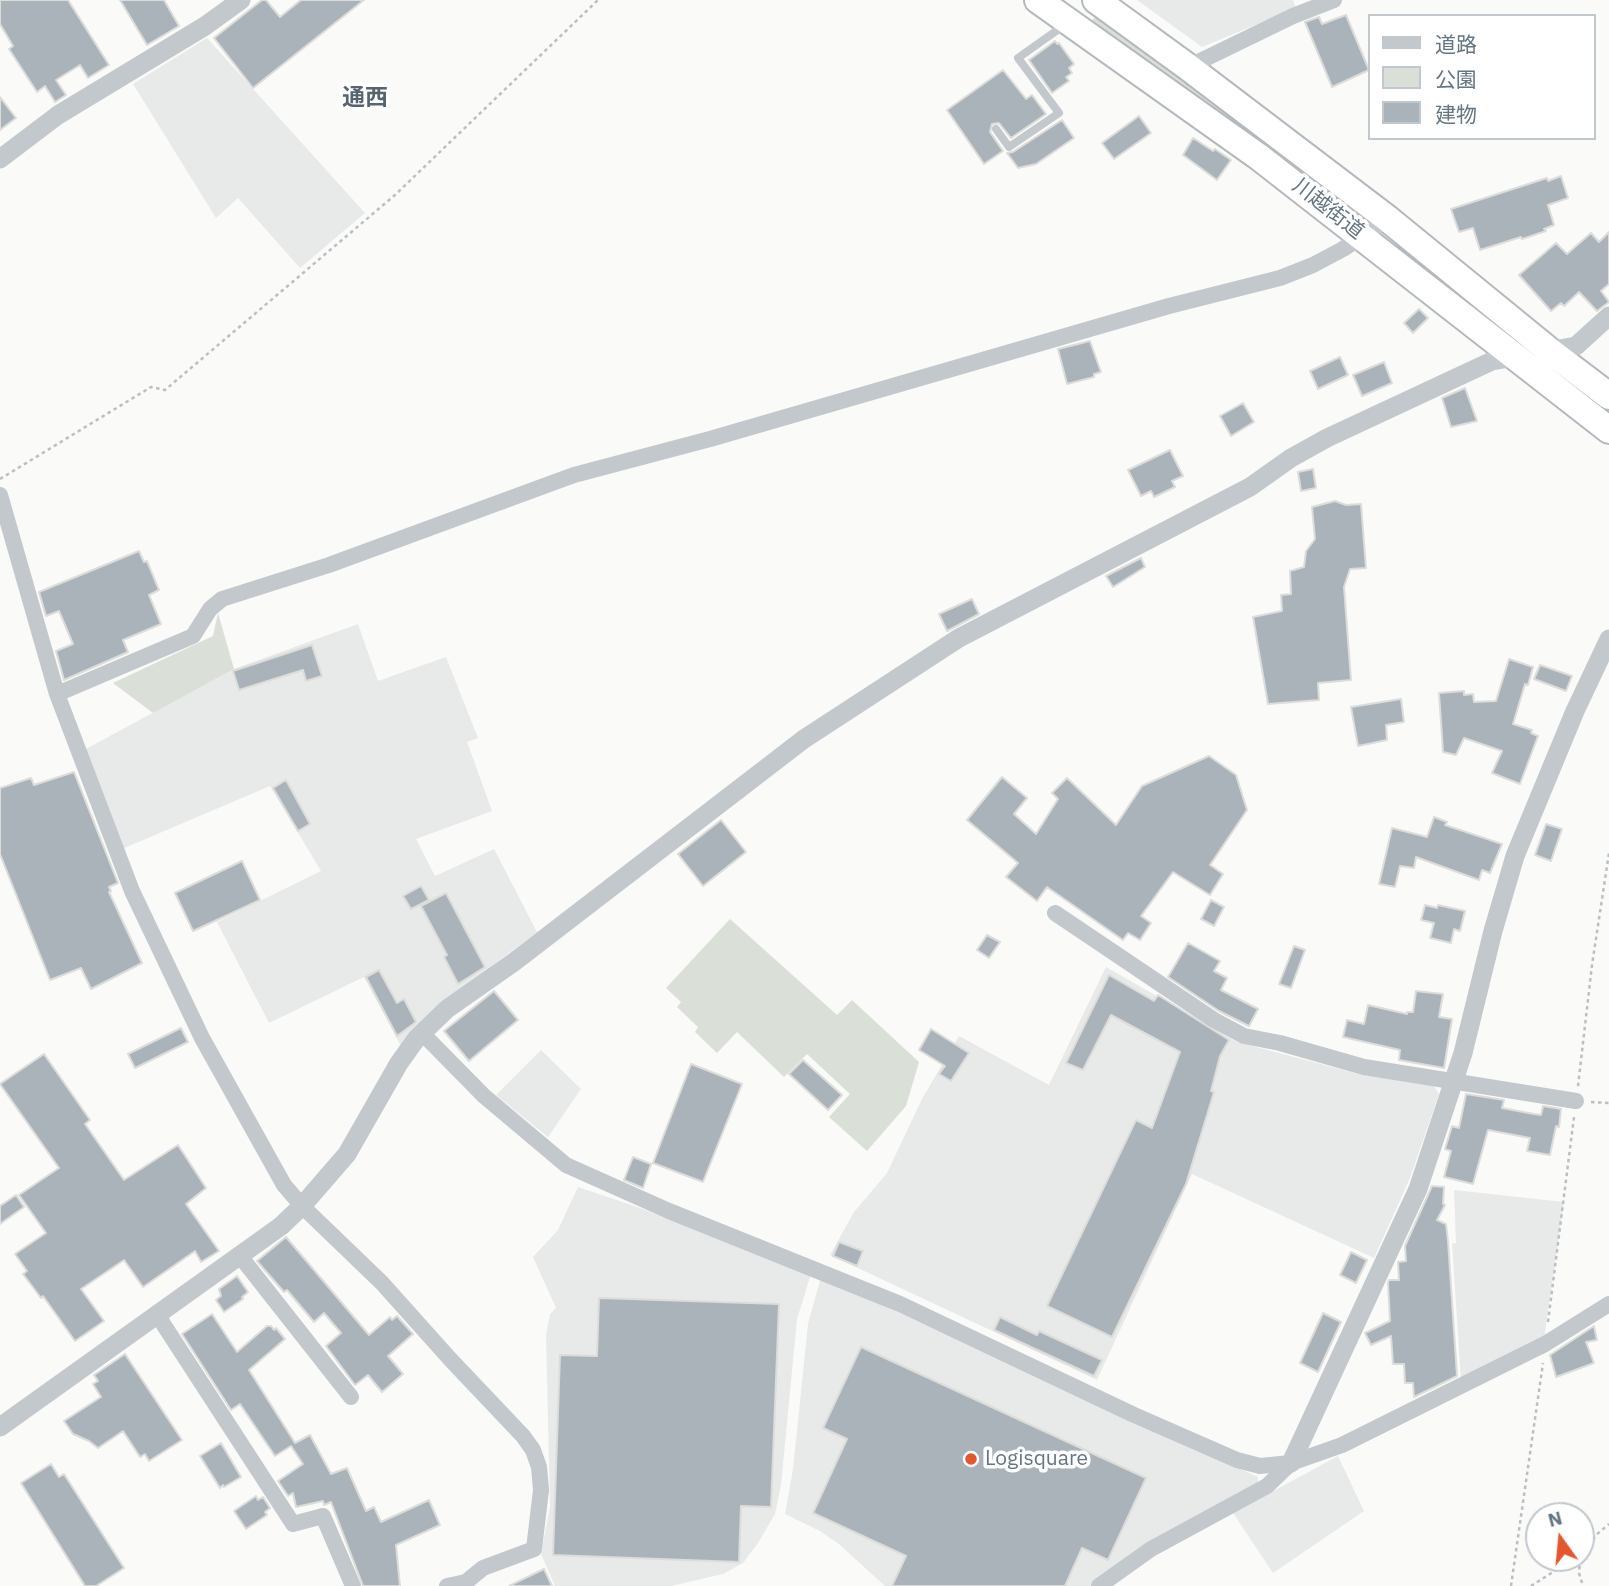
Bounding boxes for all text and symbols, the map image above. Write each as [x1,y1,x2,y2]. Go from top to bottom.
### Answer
legend [1368,14,1595,140]
text: 道路 [1435,30,1477,58]
text: 公園 [1435,65,1477,93]
district label: 通西 [342,84,388,112]
text: 建物 [1435,100,1477,128]
street label: 川越街道 [1287,173,1369,245]
place label: Logisquare [985,1446,1088,1472]
marker: Logisquare [963,1451,979,1467]
north arrow [1525,1502,1595,1572]
text: N [1545,1505,1565,1532]

